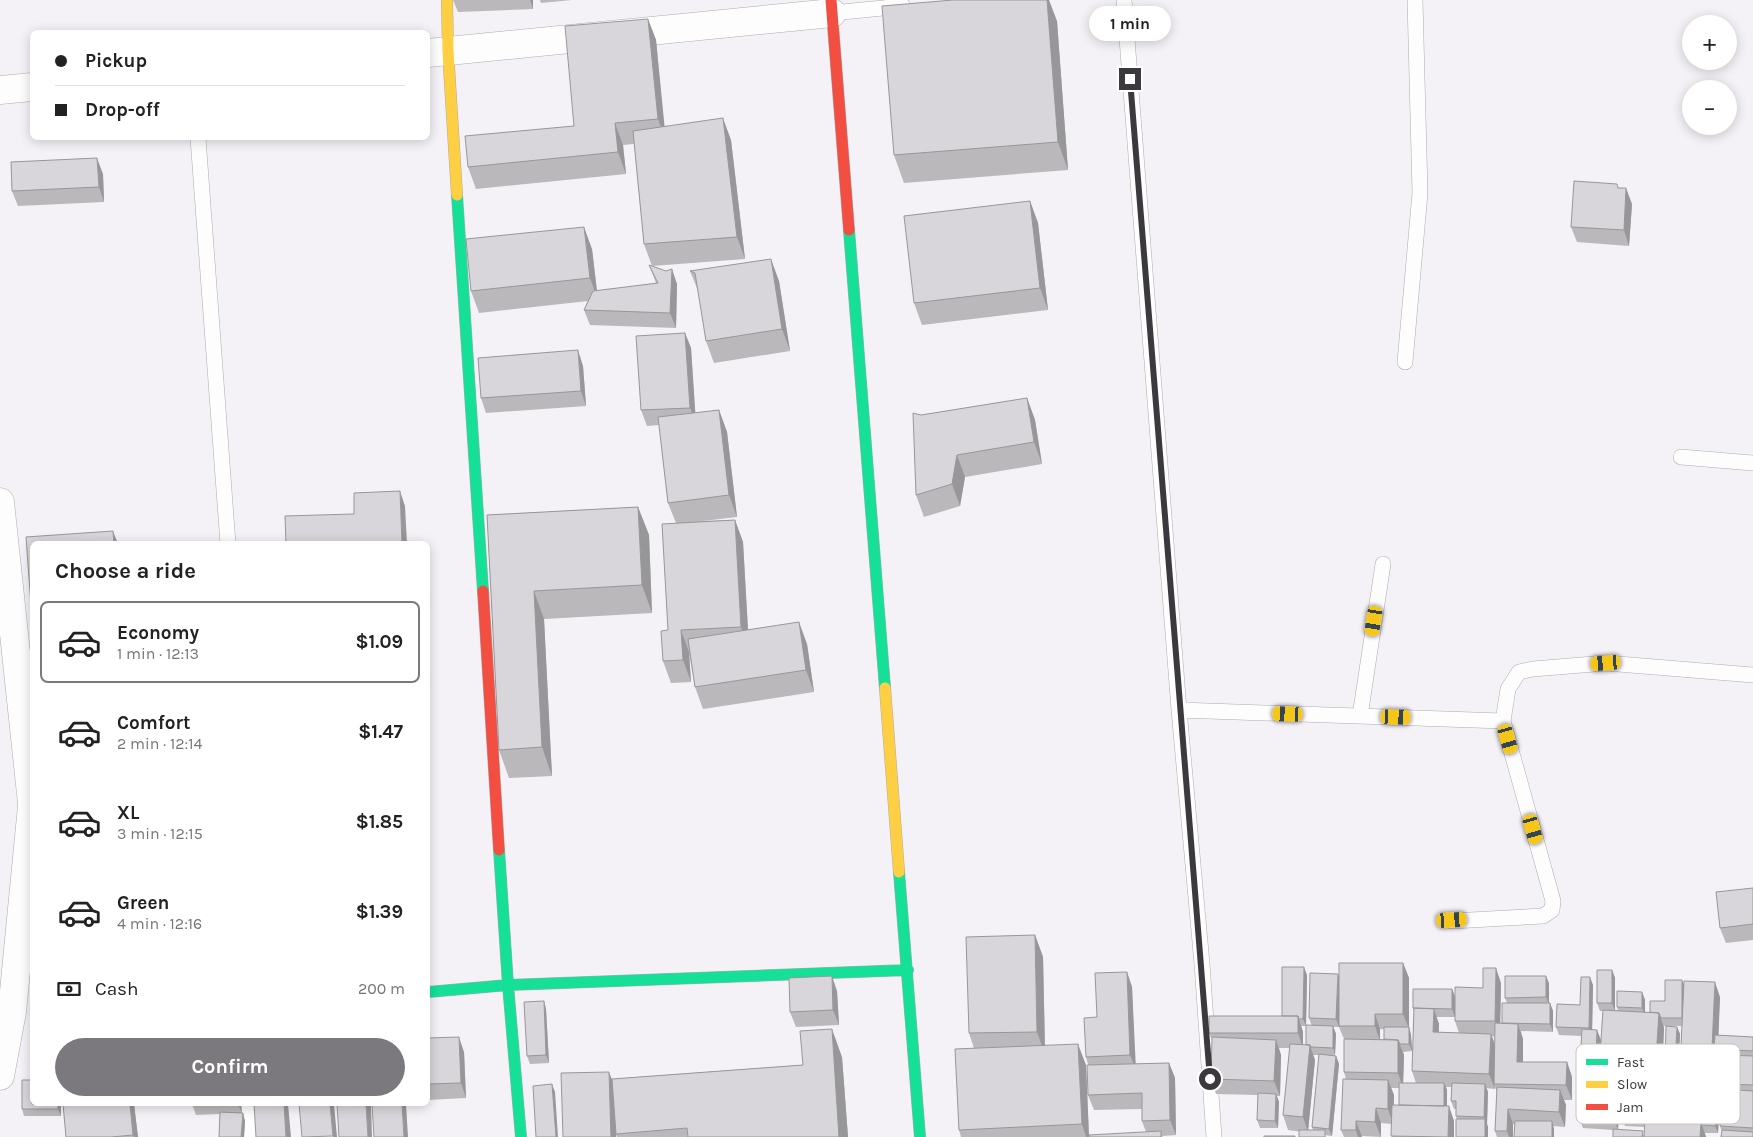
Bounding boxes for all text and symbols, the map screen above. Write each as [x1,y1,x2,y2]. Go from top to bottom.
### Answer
callout: 1 min [1089,7,1171,42]
text: 1 min [1110,14,1150,33]
map controls [1682,15,1737,135]
button: + [1682,15,1737,70]
text: Pickup [85,50,147,72]
route end [1119,68,1141,90]
button: − [1682,80,1737,135]
text: Drop-off [85,99,160,121]
text: Choose a ride [55,558,196,584]
car [1364,605,1383,637]
icon: car [57,620,102,665]
text: Economy [117,622,199,644]
text: $1.09 [355,631,403,653]
text: 1 min · 12:13 [117,644,199,663]
car [1590,654,1621,672]
car [1272,706,1303,722]
car [1380,709,1411,725]
icon: car [57,710,102,755]
text: Comfort [117,712,191,734]
text: $1.47 [358,721,403,743]
car [1496,723,1519,755]
text: 2 min · 12:14 [117,734,202,753]
icon: car [57,800,102,845]
text: XL [117,802,139,824]
text: $1.85 [356,811,403,833]
car [1521,813,1544,845]
text: 3 min · 12:15 [117,824,203,843]
icon: car [57,890,102,935]
text: Green [117,892,169,914]
text: $1.39 [356,901,403,923]
car [1436,912,1467,928]
text: 4 min · 12:16 [117,914,202,933]
icon: cash [55,975,83,1003]
text: Cash [95,978,139,1000]
text: 200 m [358,979,405,998]
button: Confirm [55,1038,405,1096]
legend [1576,1044,1740,1124]
text: Fast [1617,1054,1644,1071]
route start [1199,1068,1221,1090]
text: Slow [1617,1076,1647,1093]
text: Jam [1617,1099,1643,1116]

